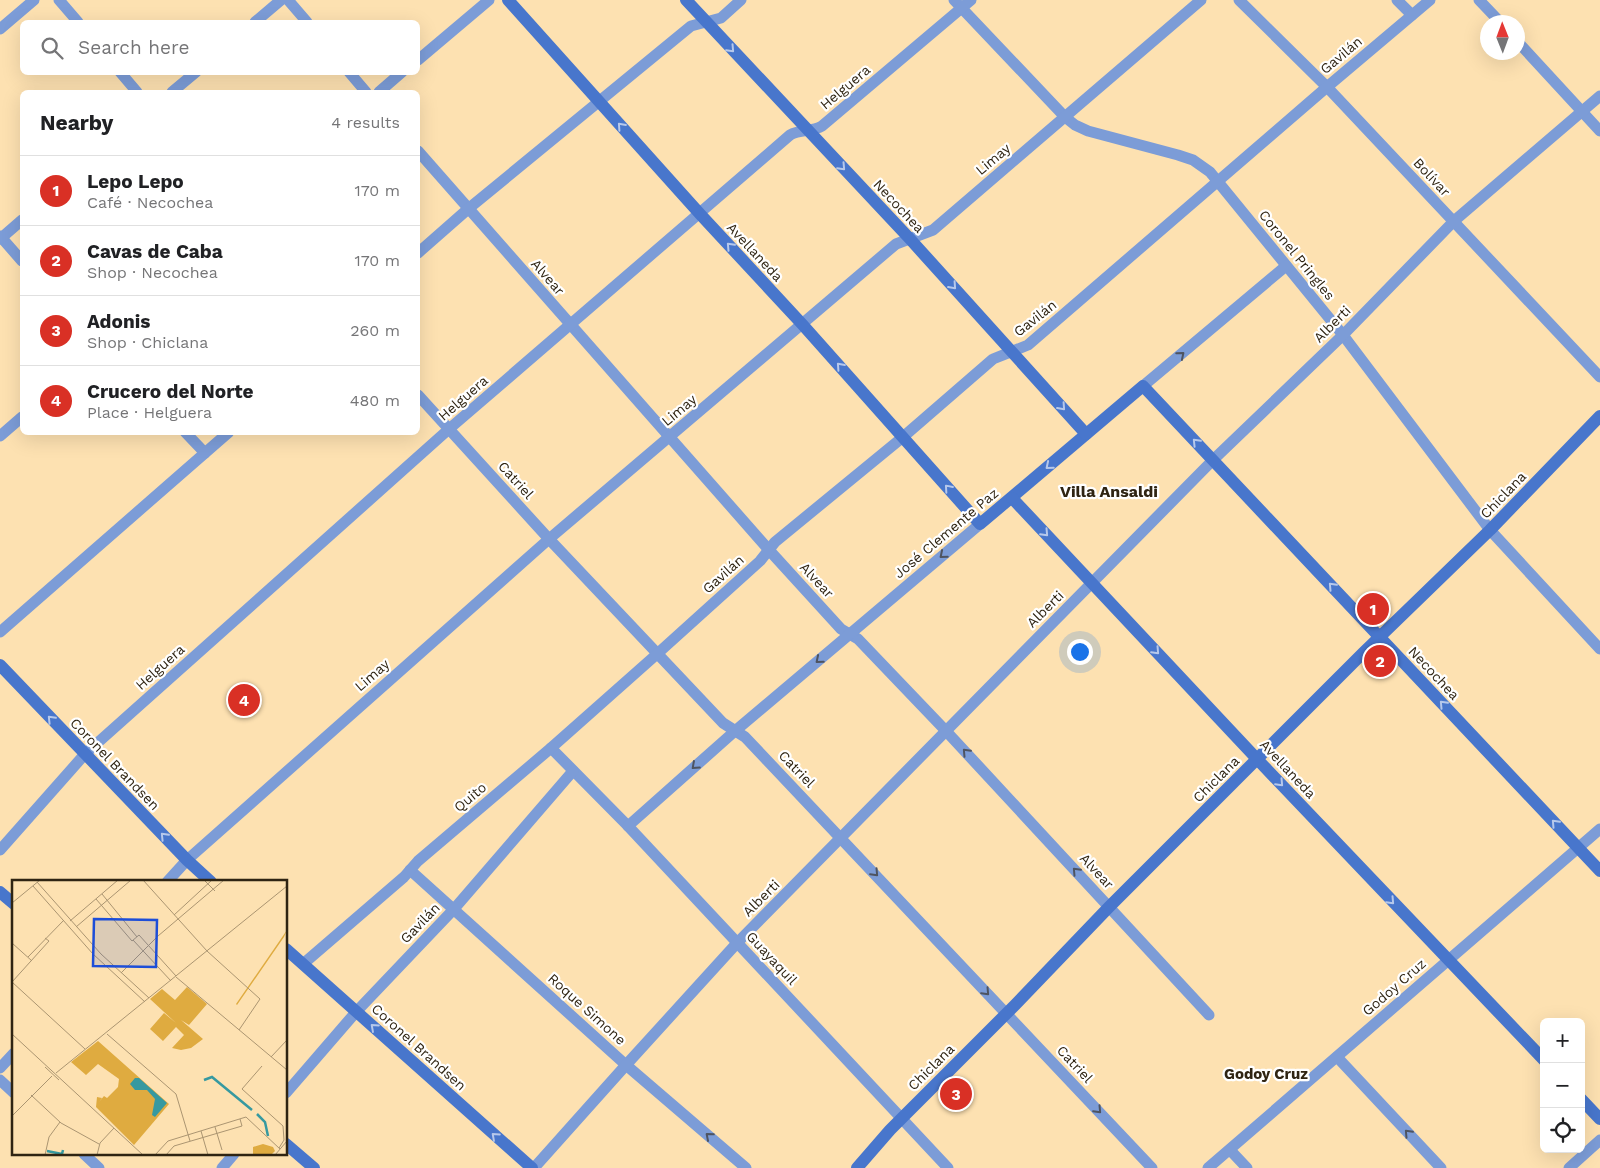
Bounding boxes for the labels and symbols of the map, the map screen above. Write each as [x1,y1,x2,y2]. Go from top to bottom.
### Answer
north arrow [1480,15,1525,60]
street label: Gavilán [1317,33,1365,77]
one-way arrow [725,43,734,52]
street label: Helguera [817,62,873,112]
one-way arrow [618,122,627,131]
street label: Limay [972,139,1014,178]
street label: Bolívar [1410,155,1454,200]
one-way arrow [836,161,845,170]
street label: Necochea [870,176,928,236]
street label: Coronel Pringles [1256,207,1338,303]
street label: Avellaneda [724,219,786,285]
one-way arrow [727,243,736,252]
street label: Alvear [528,256,568,298]
one-way arrow [947,281,956,290]
street label: Gavilán [1010,296,1060,340]
street label: Alberti [1310,302,1354,346]
one-way arrow [1175,352,1184,361]
one-way arrow [837,363,846,372]
street label: Helguera [435,372,491,424]
street label: Limay [658,390,700,429]
one-way arrow [1056,401,1065,410]
one-way arrow [1193,439,1202,448]
street label: Catriel [495,458,537,503]
one-way arrow [1046,460,1055,469]
street label: Chiclana [1477,468,1529,522]
district label: Villa Ansaldi [1060,482,1158,501]
one-way arrow [945,484,954,493]
street label: José Clemente Paz [891,485,1001,581]
one-way arrow [1039,527,1048,536]
one-way arrow [940,550,949,558]
street label: Gavilán [699,551,747,597]
street label: Alvear [797,559,837,601]
one-way arrow [1329,582,1338,591]
street label: Alberti [1023,587,1067,631]
pin: 1 [1357,590,1389,628]
your location [1067,639,1093,665]
street label: Helguera [132,641,188,693]
pin: 2 [1364,642,1396,680]
street label: Necochea [1405,643,1463,703]
one-way arrow [1150,646,1159,655]
street label: Limay [352,655,393,694]
one-way arrow [815,655,824,664]
pin: 4 [228,681,260,719]
one-way arrow [1440,701,1449,710]
one-way arrow [48,715,57,724]
street label: Coronel Brandsen [67,715,163,813]
street label: Avellaneda [1257,736,1319,802]
street label: Catriel [776,747,819,791]
one-way arrow [963,748,972,757]
street label: Chiclana [1190,753,1242,805]
one-way arrow [692,760,701,769]
one-way arrow [1274,777,1283,786]
street label: Quito [451,779,489,815]
one-way arrow [1552,819,1561,828]
one-way arrow [161,833,170,842]
street label: Alvear [1077,850,1117,892]
one-way arrow [869,868,878,877]
one-way arrow [1073,868,1082,877]
street label: Alberti [739,876,783,920]
inset map [12,880,288,1156]
one-way arrow [1385,895,1394,904]
street label: Gavilán [397,900,443,946]
street label: Guayaquil [743,928,801,988]
street label: Godoy Cruz [1359,955,1429,1019]
street label: Roque Simone [545,970,629,1048]
one-way arrow [980,986,989,995]
street label: Coronel Brandsen [369,1000,469,1094]
one-way arrow [370,1024,379,1033]
street label: Chiclana [905,1041,957,1093]
street label: Catriel [1054,1042,1097,1086]
district label: Godoy Cruz [1224,1065,1308,1083]
pin: 3 [940,1075,972,1113]
one-way arrow [1092,1104,1101,1113]
one-way arrow [1405,1129,1414,1138]
one-way arrow [492,1132,501,1141]
one-way arrow [706,1133,715,1142]

